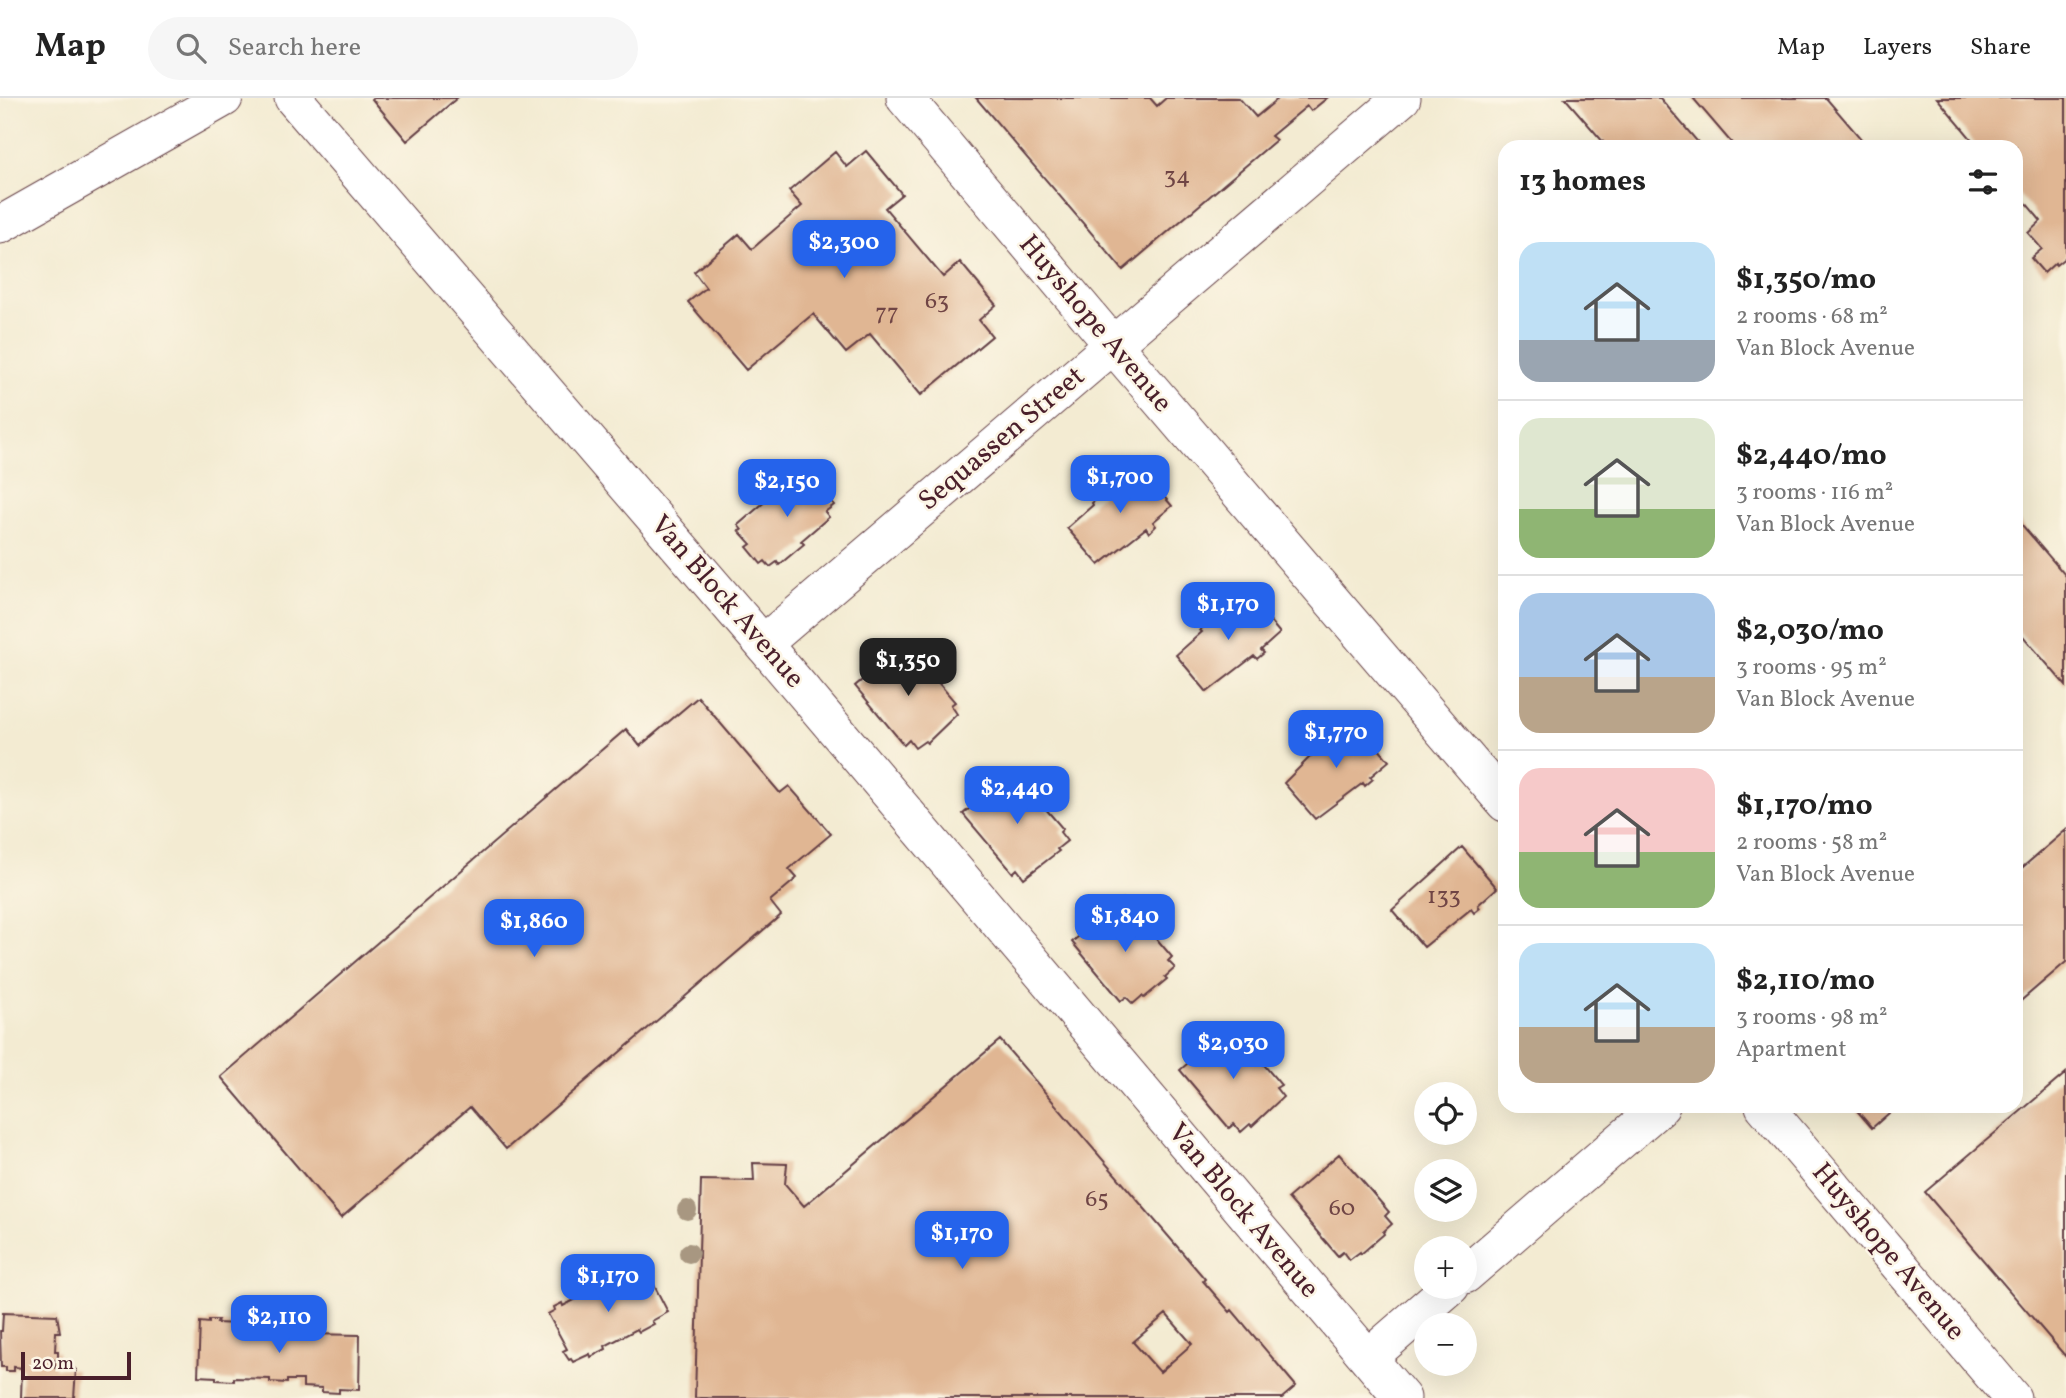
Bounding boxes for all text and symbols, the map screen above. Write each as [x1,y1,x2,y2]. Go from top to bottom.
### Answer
search box [148,17,638,80]
text: Map [35,25,106,71]
icon: search [172,29,210,67]
text: Search here [228,30,361,66]
text: Map [1777,31,1825,65]
text: Layers [1863,31,1932,65]
text: Share [1970,31,2031,65]
house number: 34 [1164,160,1190,194]
text: 13 homes [1519,161,1646,203]
icon: filters [1964,163,2002,201]
pin: $2,300 [787,220,901,280]
text: $2,300 [809,227,879,259]
street label: Huyshope Avenue [1009,227,1181,421]
text: $1,350/mo [1736,259,1876,301]
icon: home [1575,270,1659,354]
house number: 63 [925,285,949,319]
house number: 77 [875,297,899,331]
text: 2 rooms · 68 m² [1736,301,1888,333]
text: Van Block Avenue [1736,333,1915,365]
street label: Sequassen Street [910,358,1094,520]
text: $2,440/mo [1736,435,1887,477]
icon: home [1575,446,1659,530]
pin: $1,700 [1063,456,1177,515]
pin: $2,150 [730,460,844,519]
text: $1,700 [1087,462,1153,494]
text: $2,150 [754,466,820,498]
text: 3 rooms · 116 m² [1736,477,1893,509]
street label: Van Block Avenue [641,507,813,697]
text: Van Block Avenue [1736,509,1915,541]
pin: $1,170 [1171,582,1285,642]
text: $1,170 [1197,589,1259,621]
text: $2,030/mo [1736,610,1884,652]
icon: home [1575,621,1659,705]
pin: $1,350 [851,638,965,698]
text: $1,350 [875,645,941,677]
text: 3 rooms · 95 m² [1736,652,1887,684]
text: Van Block Avenue [1736,684,1915,716]
pin: $1,770 [1279,710,1393,770]
text: $1,770 [1304,717,1368,749]
pin: $2,440 [960,766,1074,826]
text: $2,440 [980,773,1054,805]
text: $1,170/mo [1736,785,1873,827]
icon: home [1575,796,1659,880]
text: 2 rooms · 58 m² [1736,827,1887,859]
text: Van Block Avenue [1736,859,1915,891]
house number: 133 [1427,880,1461,914]
pin: $1,840 [1068,894,1182,954]
pin: $1,860 [477,900,591,959]
text: $1,840 [1091,901,1159,933]
text: $1,860 [500,906,568,938]
text: $2,110/mo [1736,960,1875,1002]
icon: home [1575,971,1659,1055]
text: 3 rooms · 98 m² [1736,1002,1888,1034]
pin: $2,030 [1176,1021,1290,1081]
text: $2,030 [1198,1028,1268,1060]
text: Apartment [1736,1034,1847,1066]
map controls [1414,1082,1477,1376]
button: locate [1414,1082,1477,1145]
street label: Van Block Avenue [1158,1115,1328,1307]
street label: Huyshope Avenue [1802,1155,1974,1349]
button: layers [1414,1159,1477,1222]
house number: 65 [1085,1183,1109,1217]
house number: 60 [1329,1192,1355,1226]
pin: $1,170 [905,1212,1019,1271]
text: $1,170 [931,1218,993,1250]
button: + [1414,1236,1477,1299]
pin: $1,170 [551,1254,665,1314]
text: $1,170 [577,1261,639,1293]
pin: $2,110 [222,1296,336,1355]
text: $2,110 [247,1302,311,1334]
button: − [1414,1313,1477,1376]
scale bar [21,1349,131,1381]
text: 20 m [32,1351,74,1377]

